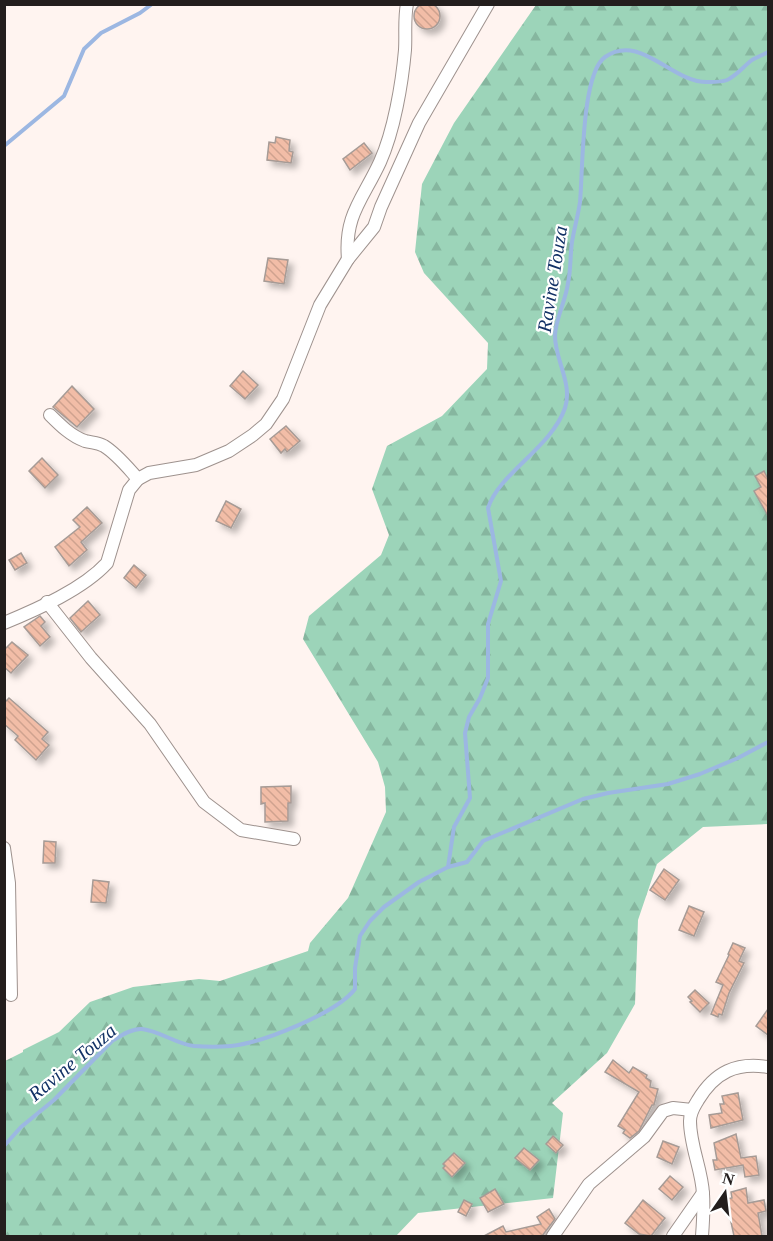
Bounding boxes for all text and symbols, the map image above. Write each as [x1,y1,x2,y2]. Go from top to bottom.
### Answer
water label: Ravine Touza [533,224,571,335]
water label: Ravine Touza [23,1019,120,1106]
north arrow [695,1163,755,1223]
text: N [721,1169,737,1189]

